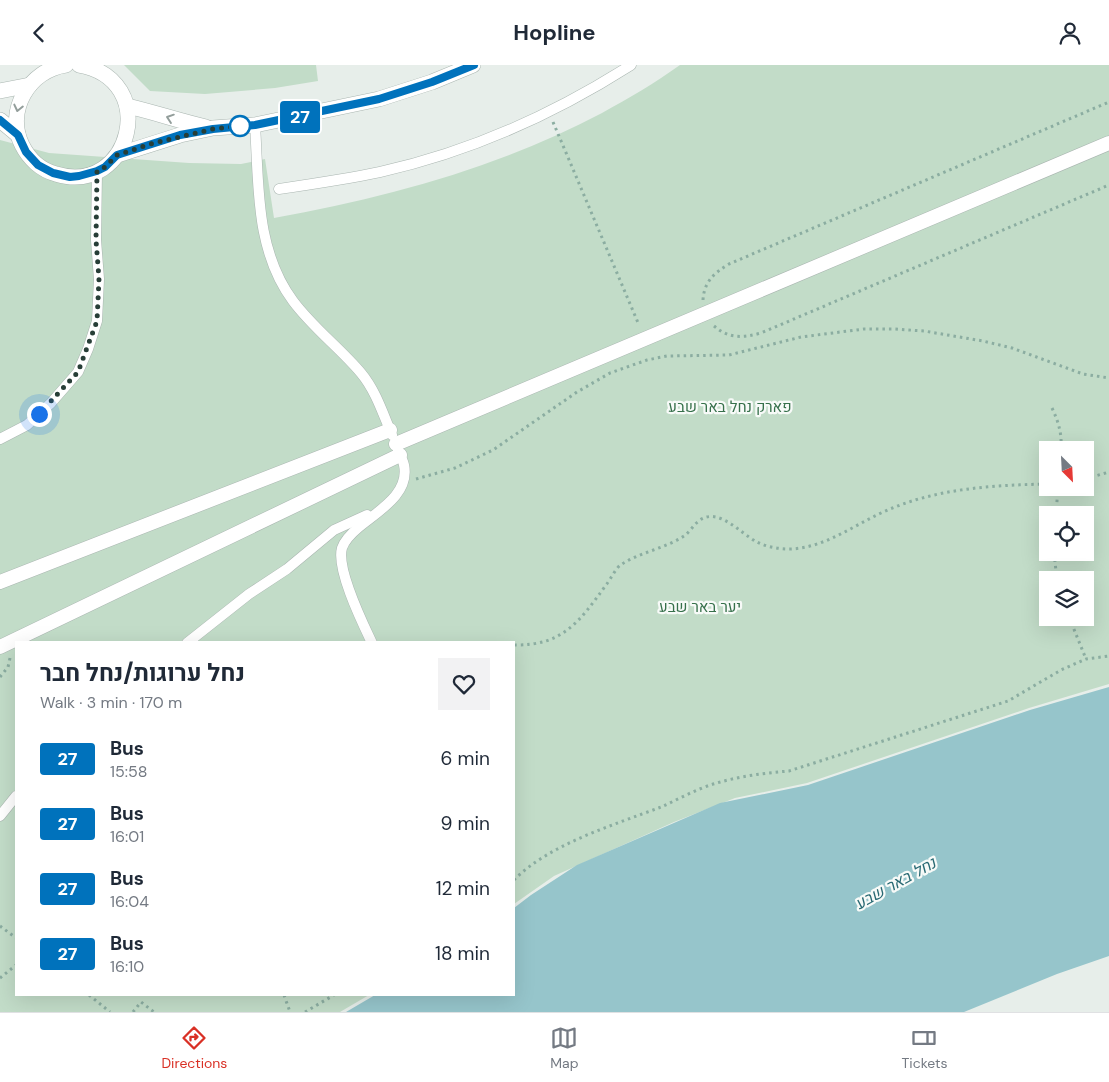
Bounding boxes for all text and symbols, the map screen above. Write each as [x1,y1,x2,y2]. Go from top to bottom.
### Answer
text: Hopline [513,18,596,47]
icon: back [25,19,53,47]
icon: person [1056,19,1084,47]
line badge: 27 [278,101,322,133]
one-way arrow [14,104,24,113]
text: 27 [290,105,310,129]
one-way arrow [166,114,174,124]
unlabelled marker [229,115,251,137]
park label: פארק נחל באר שבע [668,397,792,417]
your location [27,402,52,427]
north arrow [1039,441,1094,496]
map controls [1039,441,1094,626]
button: locate [1039,506,1094,561]
button: layers [1039,571,1094,626]
park label: יער באר שבע [659,597,741,617]
text: נחל ערוגות/נחל חבר [40,657,245,688]
button: heart [438,658,490,710]
text: Walk · 3 min · 170 m [40,692,182,713]
text: Bus [110,736,144,761]
text: 6 min [441,746,490,771]
text: 27 [58,747,77,771]
text: 15:58 [110,761,147,782]
text: Bus [110,801,144,826]
text: 9 min [441,811,490,836]
text: 27 [58,812,77,836]
text: 16:01 [110,826,144,847]
water label: נחל באר שבע [851,852,941,914]
text: Bus [110,866,144,891]
text: 12 min [436,876,490,901]
text: 27 [58,877,77,901]
text: 16:04 [110,891,149,912]
text: Bus [110,931,144,956]
text: 18 min [435,941,490,966]
text: 27 [58,942,77,966]
text: 16:10 [110,956,144,977]
tab: Directions [161,1024,227,1072]
tab: Map [550,1024,579,1072]
tab: Tickets [901,1024,947,1072]

